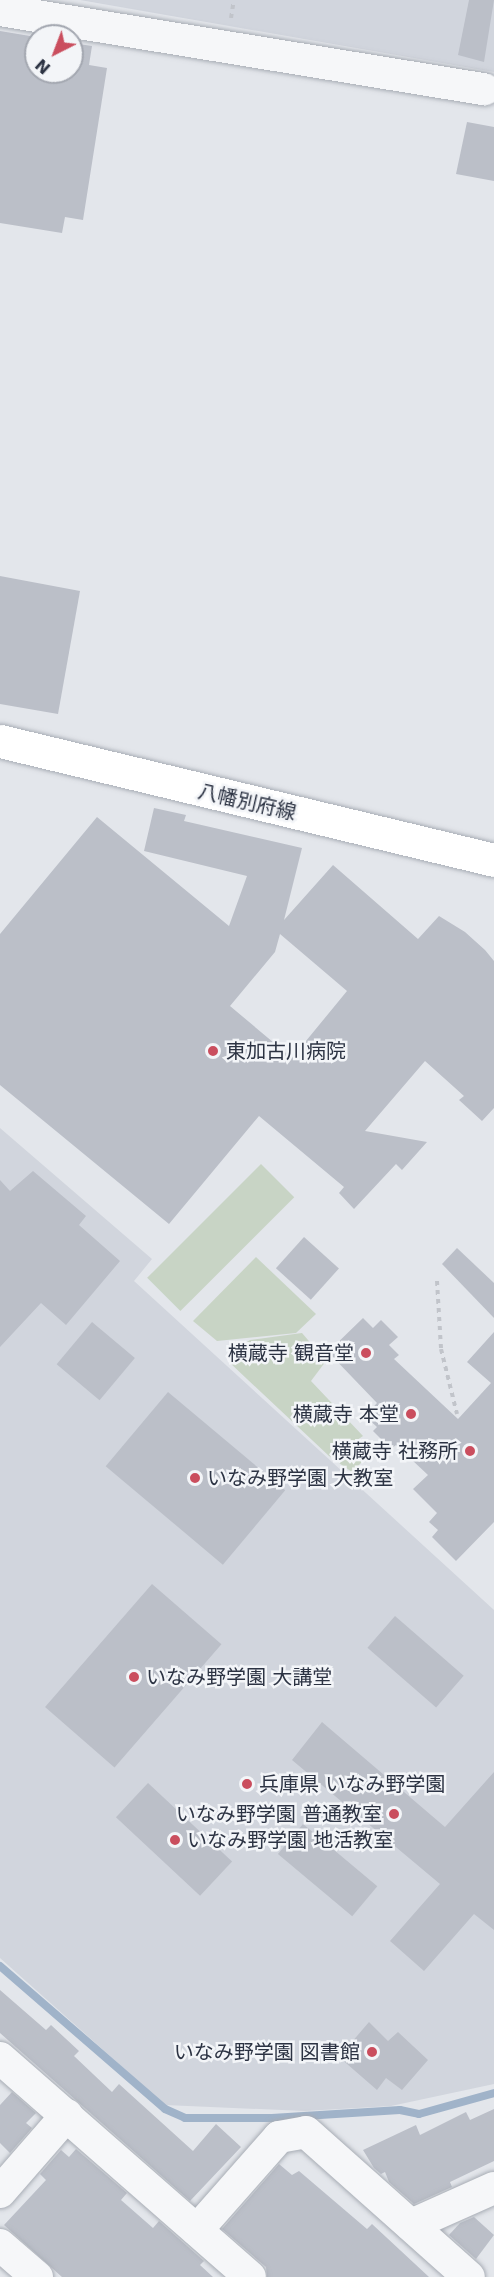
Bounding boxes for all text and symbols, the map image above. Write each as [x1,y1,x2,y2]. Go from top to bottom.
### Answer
north arrow [24,24,84,84]
text: N [32,55,54,78]
street label: 八幡別府線 [196,779,298,825]
place label: 東加古川病院 [226,1039,346,1063]
marker: 東加古川病院 [204,1042,222,1060]
place label: 横蔵寺 観音堂 [228,1341,354,1365]
marker: 横蔵寺 観音堂 [359,1346,373,1360]
place label: 横蔵寺 本堂 [293,1402,399,1426]
marker: 横蔵寺 本堂 [404,1407,418,1421]
place label: 横蔵寺 社務所 [332,1439,458,1463]
marker: 横蔵寺 社務所 [463,1444,477,1458]
place label: いなみ野学園 大教室 [207,1466,393,1490]
marker: いなみ野学園 大教室 [188,1471,202,1485]
place label: いなみ野学園 大講堂 [146,1665,332,1689]
marker: いなみ野学園 大講堂 [127,1670,141,1684]
place label: 兵庫県 いなみ野学園 [259,1772,445,1796]
marker: 兵庫県 いなみ野学園 [240,1777,254,1791]
place label: いなみ野学園 普通教室 [176,1802,382,1826]
marker: いなみ野学園 普通教室 [387,1807,401,1821]
place label: いなみ野学園 地活教室 [187,1828,393,1852]
marker: いなみ野学園 地活教室 [168,1833,182,1847]
place label: いなみ野学園 図書館 [174,2040,360,2064]
marker: いなみ野学園 図書館 [365,2045,379,2059]

